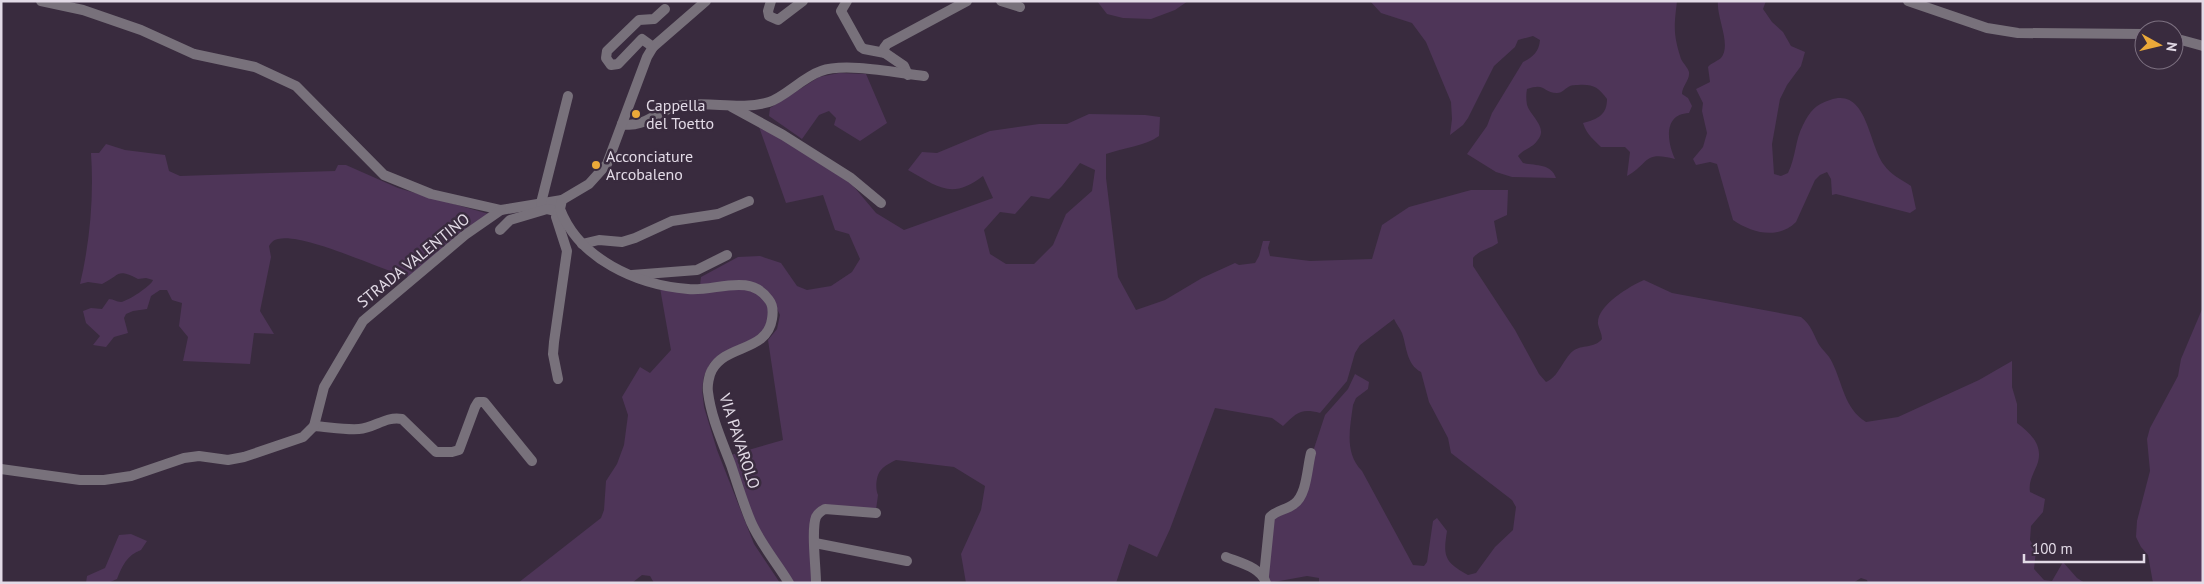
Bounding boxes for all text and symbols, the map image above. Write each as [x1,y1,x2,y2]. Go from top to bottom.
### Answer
north arrow [2134,20,2184,70]
text: N [2162,41,2181,53]
place label: Cappella del Toetto [646,95,714,133]
marker: Cappella del Toetto [630,108,642,120]
place label: Acconciature Arcobaleno [606,146,693,184]
marker: Acconciature Arcobaleno [590,159,602,171]
street label: STRADA VALENTINO [353,208,473,312]
street label: VIA PAVAROLO [715,390,765,491]
scale bar [2024,532,2144,564]
text: 100 m [2032,539,2073,558]

